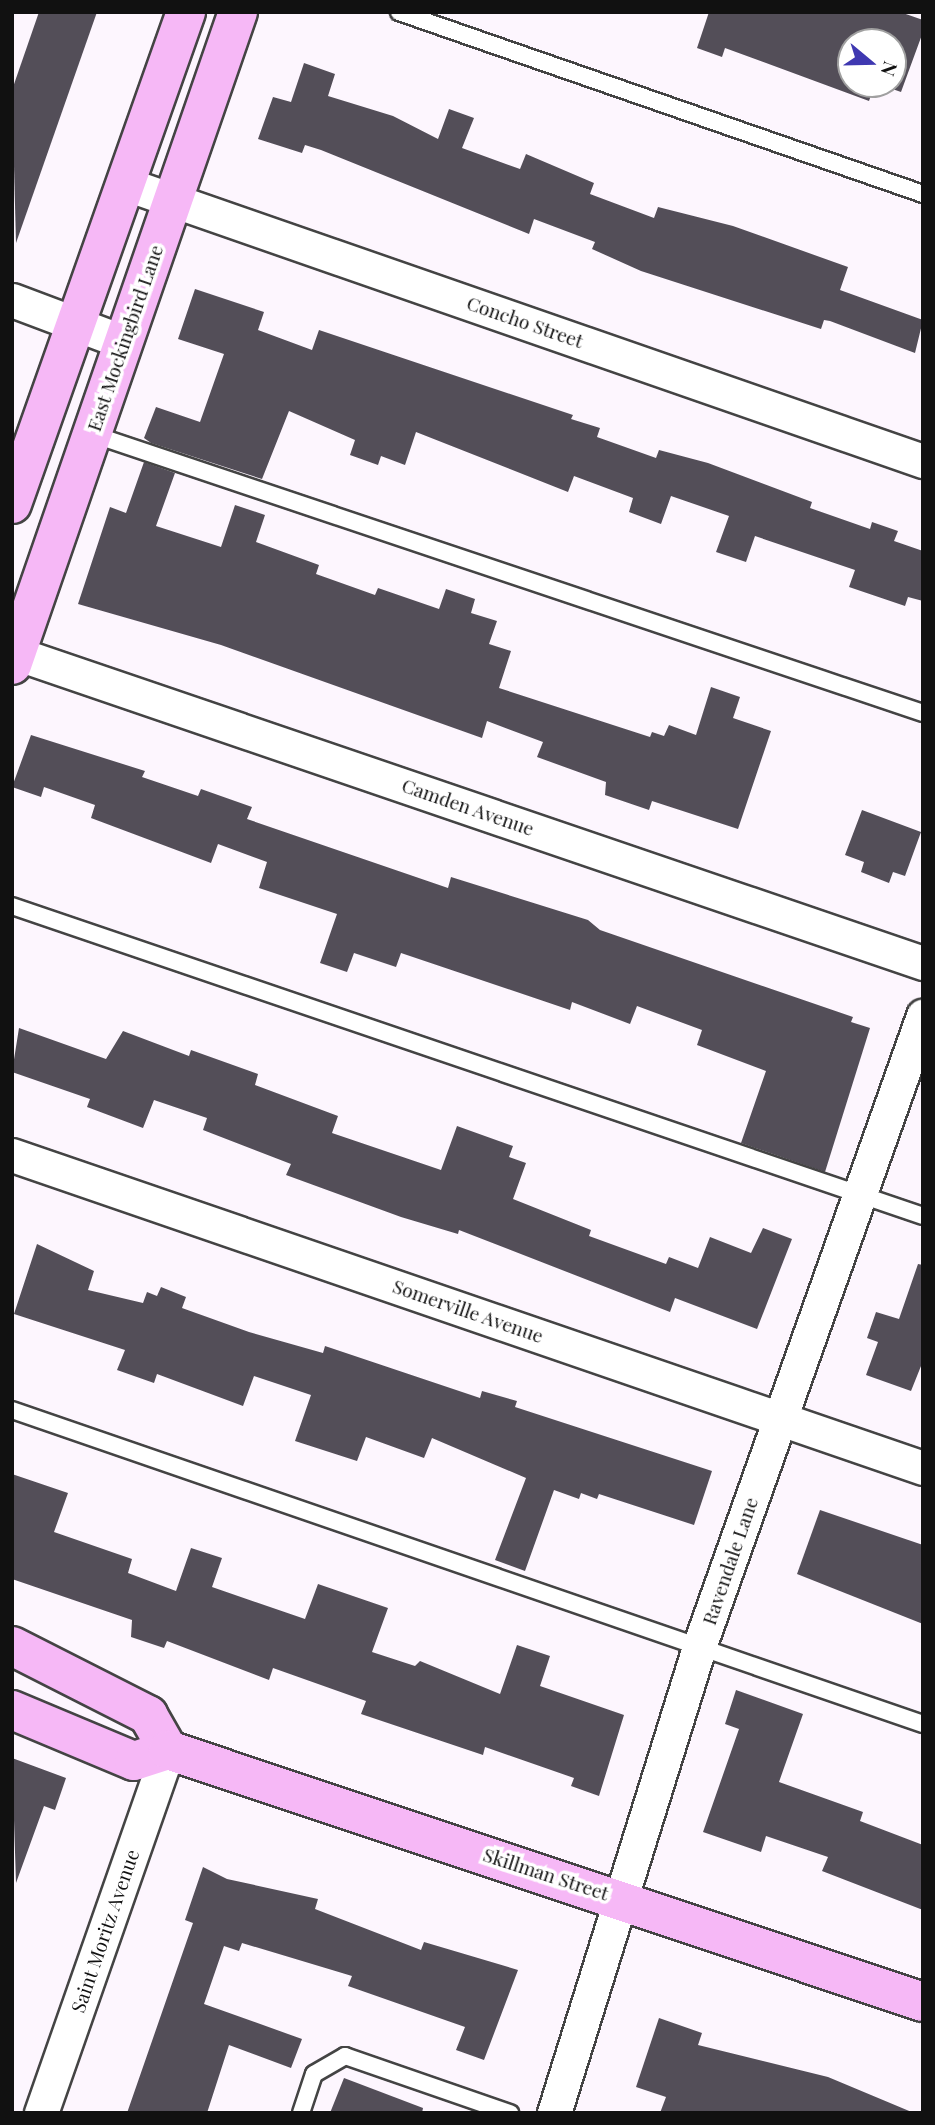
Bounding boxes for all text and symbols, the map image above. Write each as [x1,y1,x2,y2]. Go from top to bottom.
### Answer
north arrow [837,28,907,98]
text: N [875,58,904,80]
street label: East Mockingbird Lane [82,242,168,434]
street label: Concho Street [464,291,586,353]
street label: Camden Avenue [399,774,537,840]
street label: Somerville Avenue [390,1274,546,1348]
street label: Ravendale Lane [697,1494,763,1628]
street label: Skillman Street [480,1843,612,1905]
street label: Saint Moritz Avenue [66,1846,144,2016]

